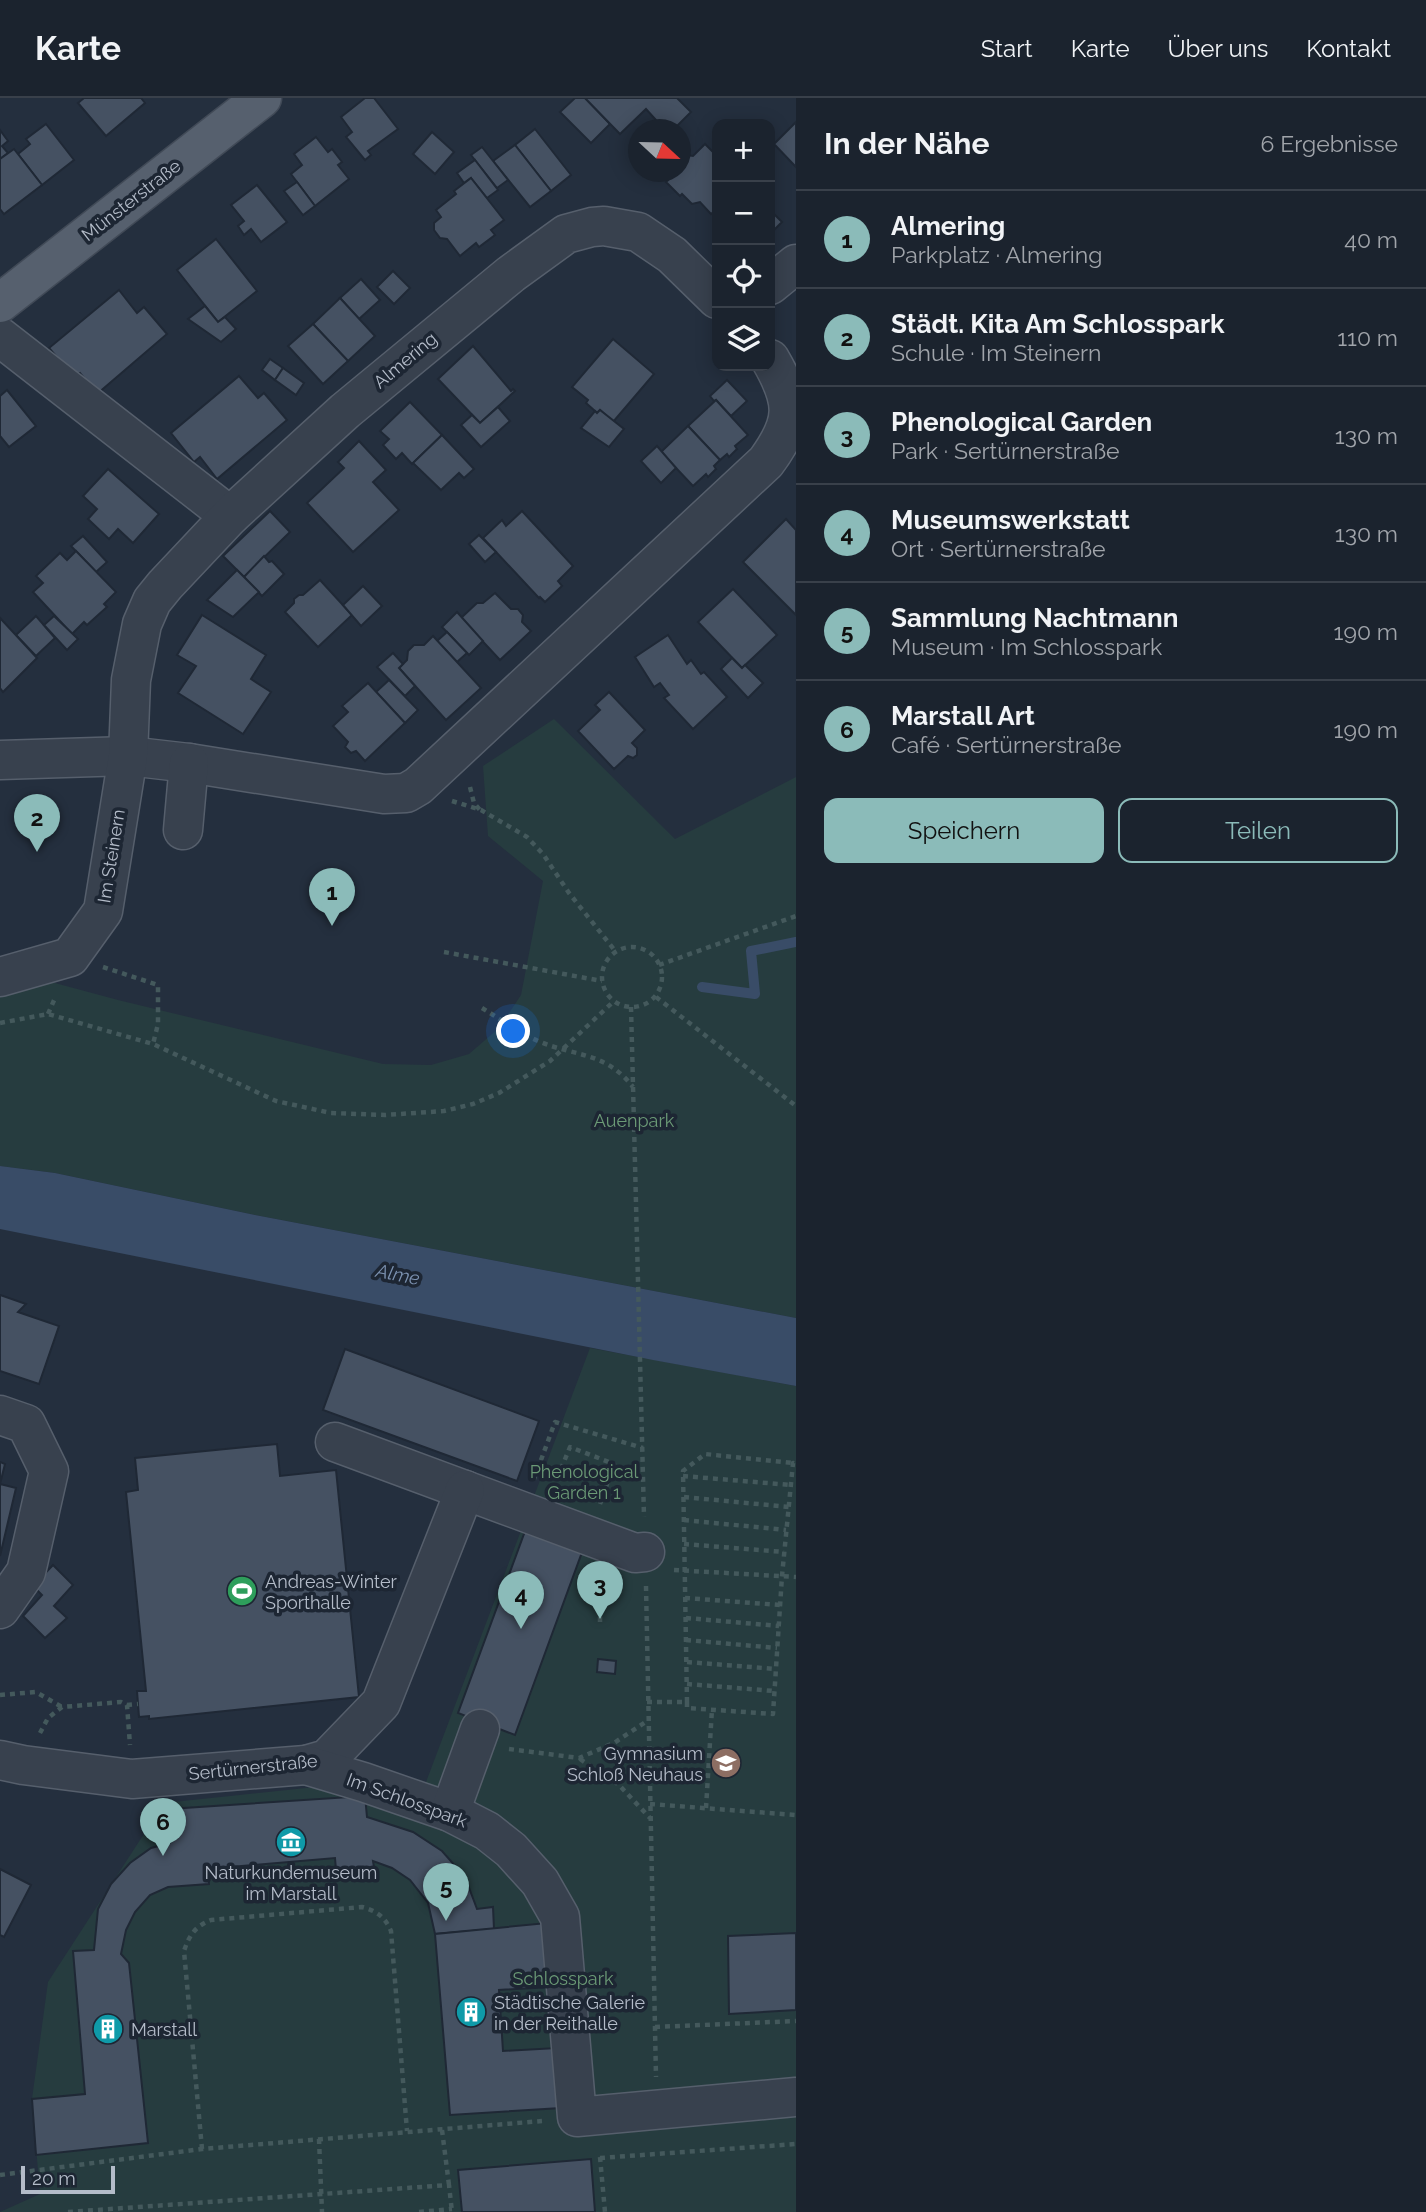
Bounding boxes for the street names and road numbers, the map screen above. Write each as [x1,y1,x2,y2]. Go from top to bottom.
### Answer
street label: Münsterstraße [77,155,185,245]
street label: Almering [369,328,441,392]
street label: Im Steinern [93,808,129,904]
street label: Sertürnerstraße [187,1750,319,1784]
street label: Im Schlosspark [344,1768,471,1832]

